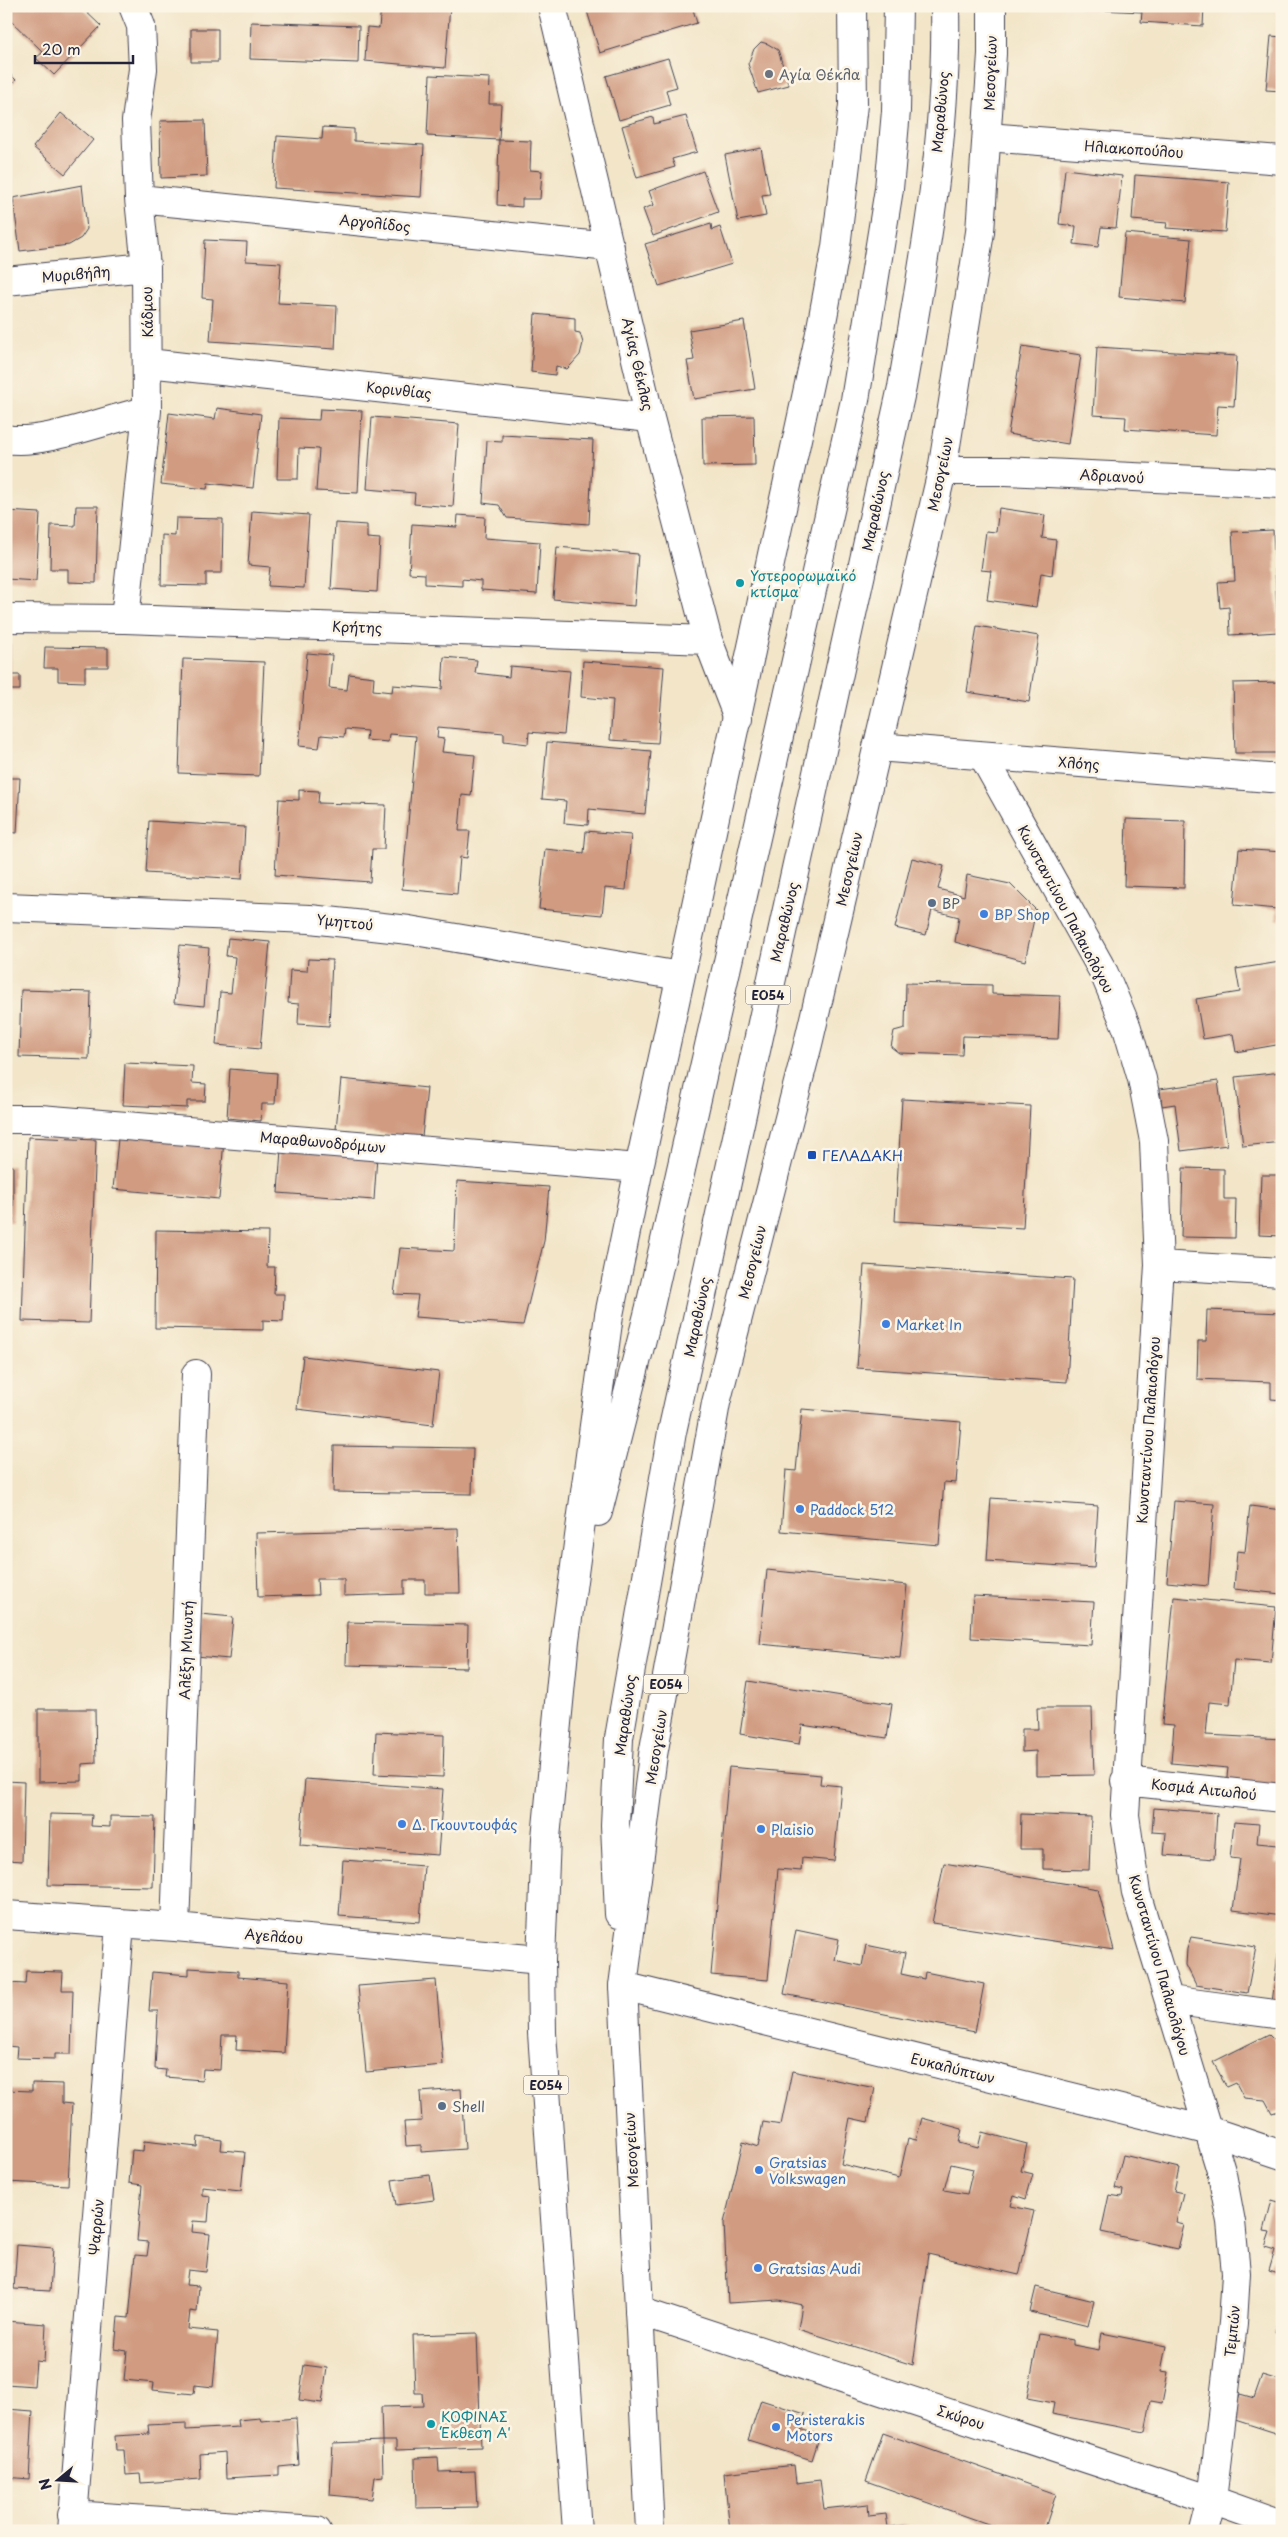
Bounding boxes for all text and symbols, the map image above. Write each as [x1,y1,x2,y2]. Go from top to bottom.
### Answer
scale bar [35,32,132,64]
street label: Μεσογείων [978,35,1002,111]
text: 20 m [42,37,81,60]
place label: Αγία Θέκλα [779,64,860,85]
marker: Αγία Θέκλα [763,68,775,80]
street label: Μαραθώνος [926,70,954,154]
street label: Ηλιακοπούλου [1084,135,1184,163]
street label: Αργολίδος [339,209,411,237]
street label: Μυριβήλη [41,261,111,287]
street label: Κάδμου [136,286,158,338]
street label: Αγίας Θέκλας [617,315,659,413]
street label: Κορινθίας [365,376,433,404]
street label: Μεσογείων [922,435,958,513]
street label: Αδριανού [1079,464,1145,488]
street label: Μαραθώνος [856,469,894,553]
place label: Υστερορωμαϊκό κτίσμα [750,565,856,602]
marker: Υστερορωμαϊκό κτίσμα [734,577,746,589]
street label: Κρήτης [331,616,383,638]
street label: Χλόης [1058,751,1100,775]
street label: Κωνσταντίνου Παλαιολόγου [1013,821,1119,997]
street label: Μεσογείων [830,830,868,908]
street label: Μαραθώνος [765,880,803,964]
place label: BP [942,893,960,914]
marker: BP [926,897,938,909]
place label: BP Shop [994,904,1050,925]
marker: BP Shop [978,908,990,920]
street label: Υμηττού [316,909,374,935]
road number: ΕΟ54 [746,986,790,1004]
street label: Μαραθωνοδρόμων [259,1126,387,1158]
place label: ΓΕΛΑΔΑΚΗ [822,1145,903,1166]
marker: ΓΕΛΑΔΑΚΗ [806,1149,818,1161]
street label: Μεσογείων [733,1223,771,1301]
street label: Μαραθώνος [678,1275,716,1359]
place label: Market In [896,1314,962,1335]
marker: Market In [880,1318,892,1330]
street label: Κωνσταντίνου Παλαιολόγου [1131,1336,1165,1524]
place label: Paddock 512 [810,1499,894,1520]
marker: Paddock 512 [794,1503,806,1515]
street label: Αλέξη Μινωτή [174,1600,198,1700]
street label: Μαραθώνος [609,1673,641,1757]
road number: ΕΟ54 [644,1675,688,1694]
street label: Μεσογείων [640,1708,672,1786]
street label: Κοσμά Αιτωλού [1150,1773,1258,1805]
place label: Δ. Γκουντουφάς [412,1814,518,1835]
marker: Δ. Γκουντουφάς [396,1818,408,1830]
place label: Plaisio [771,1819,814,1840]
marker: Plaisio [755,1823,767,1835]
street label: Κωνσταντίνου Παλαιολόγου [1124,1872,1196,2058]
street label: Αγελάου [244,1923,304,1949]
street label: Ευκαλύπτων [909,2047,997,2089]
road number: ΕΟ54 [524,2076,568,2094]
place label: Shell [452,2096,485,2117]
marker: Shell [436,2100,448,2112]
street label: Μεσογείων [619,2112,643,2188]
place label: Gratsias Volkswagen [769,2152,846,2189]
marker: Gratsias Volkswagen [753,2164,765,2176]
street label: Ψαρρών [83,2198,109,2256]
place label: Gratsias Audi [768,2258,861,2279]
marker: Gratsias Audi [752,2262,764,2274]
street label: Τεμπών [1219,2304,1245,2358]
street label: Σκύρου [934,2399,988,2435]
place label: ΚΟΦΙΝΑΣ Έκθεση Α' [439,2406,511,2443]
place label: Peristerakis Motors [786,2409,865,2446]
marker: ΚΟΦΙΝΑΣ Έκθεση Α' [425,2418,437,2430]
marker: Peristerakis Motors [770,2421,782,2433]
north arrow [32,2454,82,2504]
text: N [33,2476,57,2493]

